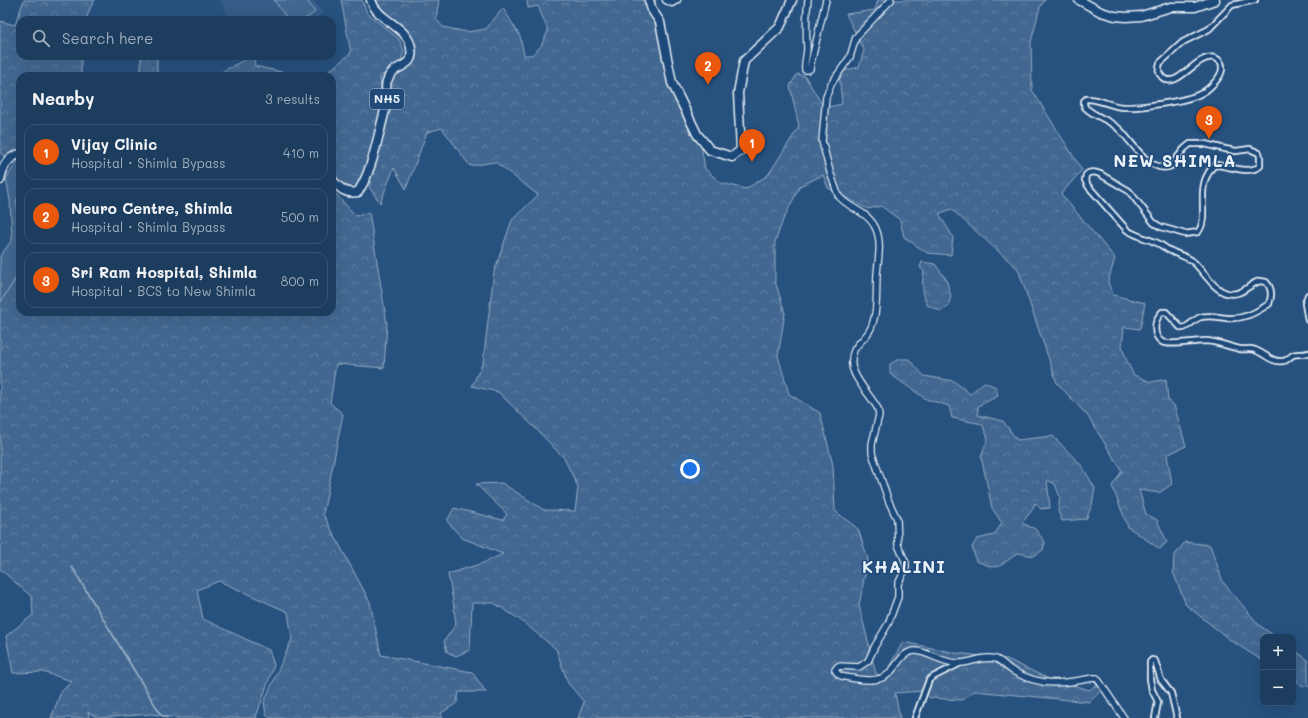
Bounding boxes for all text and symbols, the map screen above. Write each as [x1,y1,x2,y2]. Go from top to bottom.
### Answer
search box [16,16,336,60]
icon: search [30,27,52,49]
text: Search here [62,28,153,48]
pin: 2 [695,52,721,85]
text: Nearby [32,87,94,109]
road number: NH5 [370,89,404,109]
text: 3 results [265,90,320,107]
pin: 3 [1196,106,1222,139]
pin: 1 [739,129,765,162]
text: Vijay Clinic [71,134,157,154]
text: 1 [43,144,49,161]
text: 410 m [283,144,319,161]
district label: NEW SHIMLA [1114,149,1236,171]
text: Hospital · Shimla Bypass [71,154,226,171]
text: Neuro Centre, Shimla [71,198,233,218]
text: 2 [42,208,50,225]
text: 500 m [281,208,319,225]
text: Hospital · Shimla Bypass [71,218,226,235]
text: Sri Ram Hospital, Shimla [71,262,257,282]
text: 3 [42,272,50,289]
text: 800 m [281,272,319,289]
text: Hospital · BCS to New Shimla [71,282,256,299]
your location [680,459,700,479]
district label: KHALINI [862,555,946,577]
map controls [1260,634,1296,706]
button: + [1260,634,1296,670]
button: − [1260,670,1296,706]

